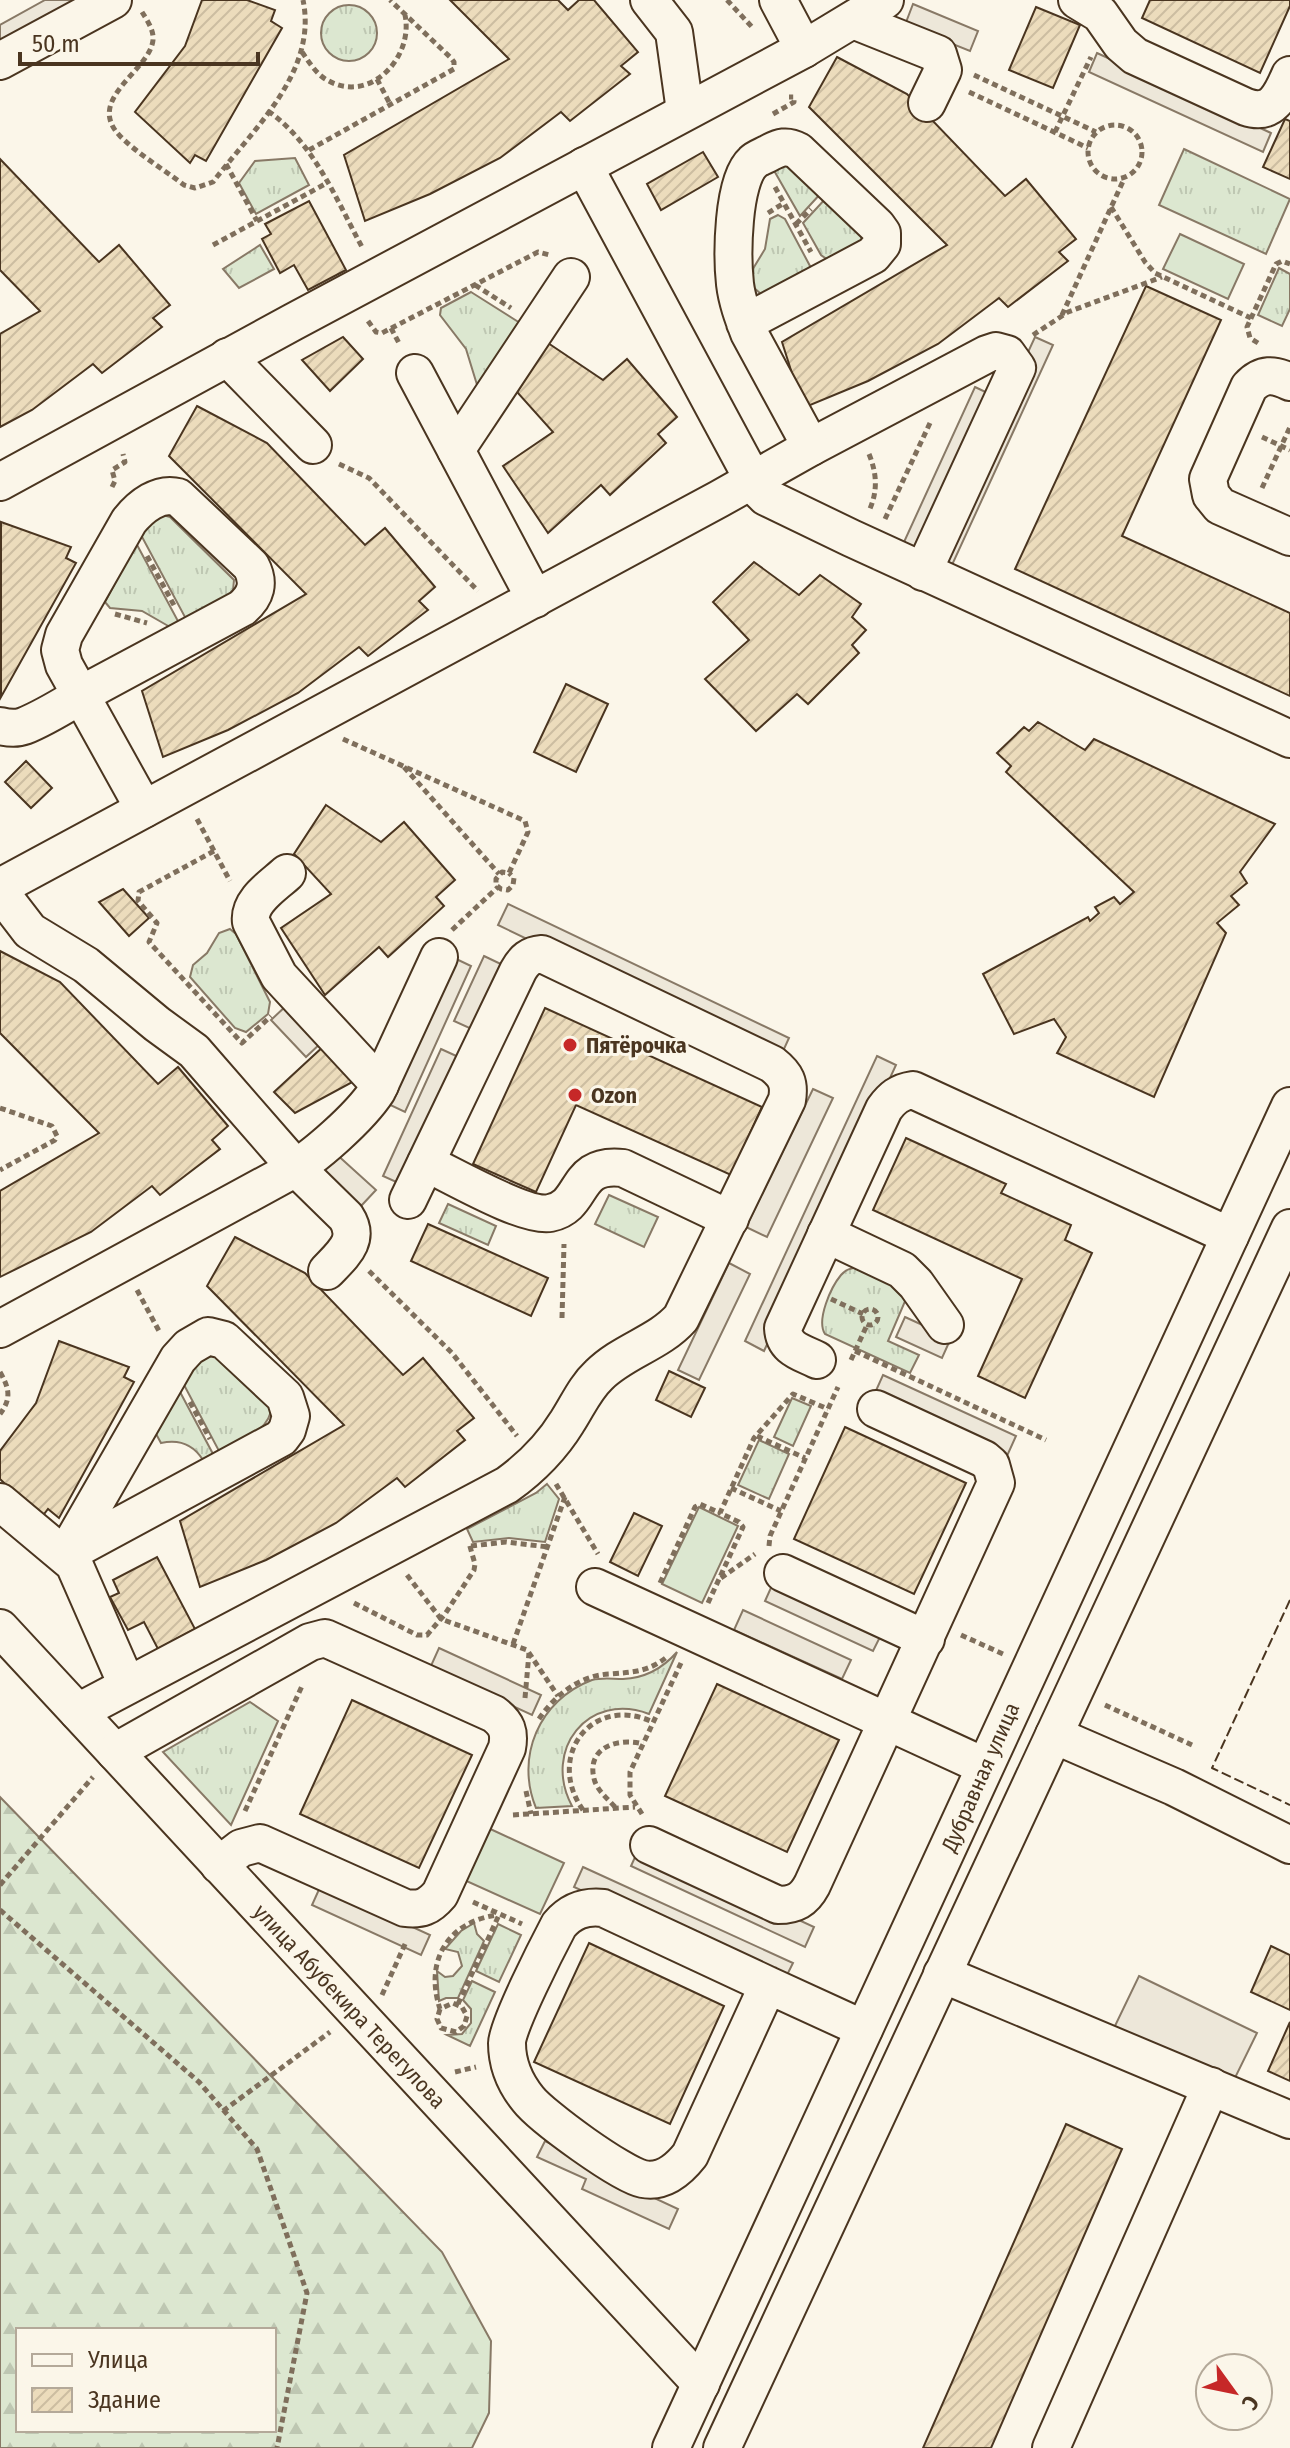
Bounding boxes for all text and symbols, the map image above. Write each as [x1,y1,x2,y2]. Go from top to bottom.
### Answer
scale bar [20,16,258,66]
text: 50 m [32,30,80,58]
place label: Пятёрочка [586,1032,687,1059]
marker: Пятёрочка [561,1036,579,1054]
place label: Ozon [591,1082,637,1109]
marker: Ozon [566,1086,584,1104]
street label: Дубравная улица [935,1698,1025,1857]
street label: улица Абубекира Терегулова [248,1898,452,2114]
legend [16,2328,276,2432]
text: Улица [87,2346,148,2374]
north arrow [1194,2352,1274,2432]
text: Здание [88,2386,161,2414]
text: С [1236,2390,1265,2415]

